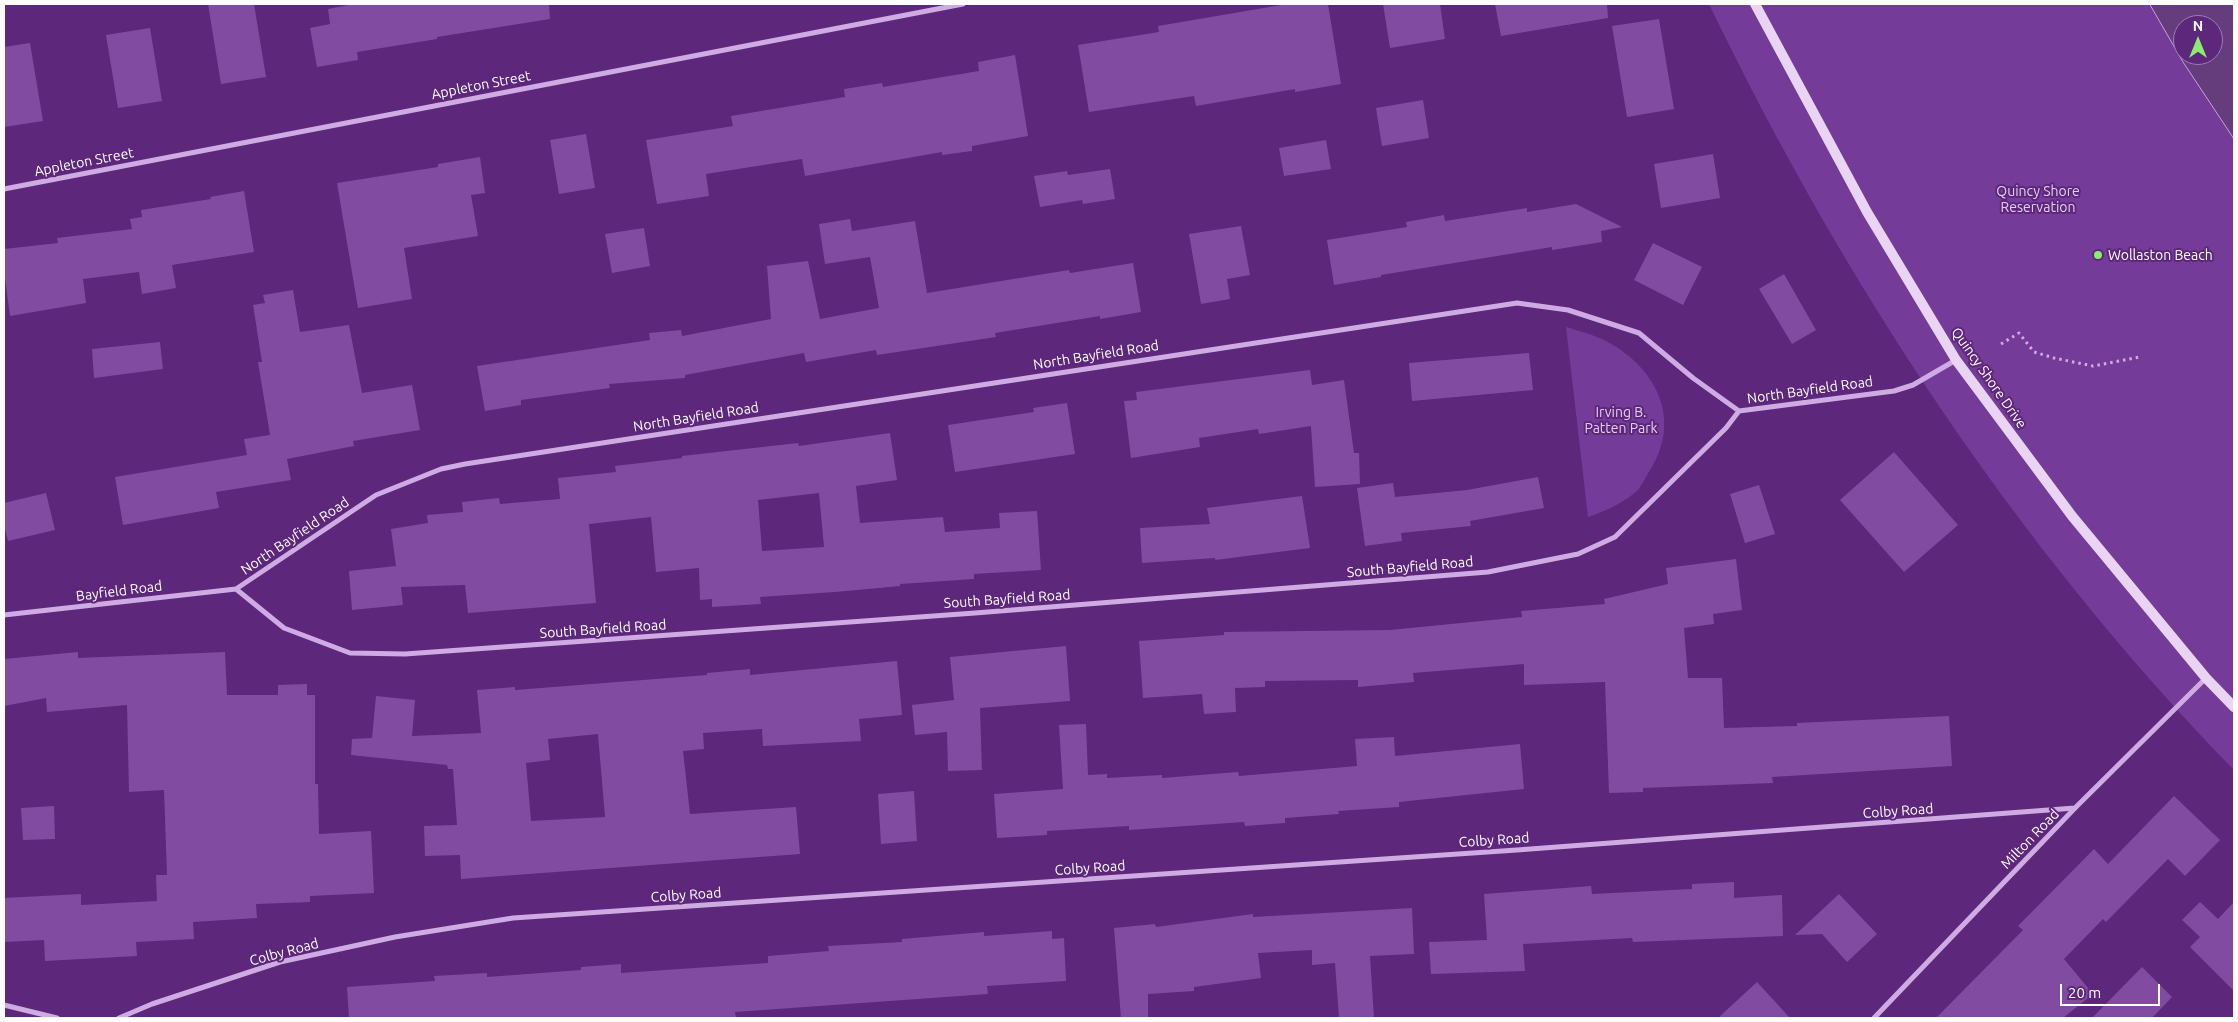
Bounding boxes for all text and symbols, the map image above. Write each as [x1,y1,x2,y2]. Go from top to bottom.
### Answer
north arrow [2173,15,2223,65]
text: N [2193,18,2203,34]
street label: Appleton Street [430,67,532,103]
street label: Appleton Street [33,144,135,180]
park label: Quincy Shore Reservation [1996,183,2080,216]
place label: Wollaston Beach [2108,247,2213,263]
marker: Wollaston Beach [2092,249,2104,261]
street label: Quincy Shore Drive [1948,324,2030,432]
street label: North Bayfield Road [1032,337,1160,373]
street label: North Bayfield Road [1746,373,1874,407]
street label: North Bayfield Road [632,399,760,435]
park label: Irving B. Patten Park [1584,404,1658,437]
street label: North Bayfield Road [238,494,352,578]
street label: South Bayfield Road [1346,553,1474,581]
street label: Bayfield Road [75,577,163,605]
street label: South Bayfield Road [943,586,1071,612]
street label: South Bayfield Road [539,616,667,642]
street label: Colby Road [1862,800,1934,822]
street label: Milton Road [1997,806,2063,872]
street label: Colby Road [1458,829,1530,851]
street label: Colby Road [1054,857,1126,879]
street label: Colby Road [650,884,722,906]
street label: Colby Road [248,935,320,969]
scale bar [2063,974,2163,1006]
text: 20 m [2068,984,2101,1001]

